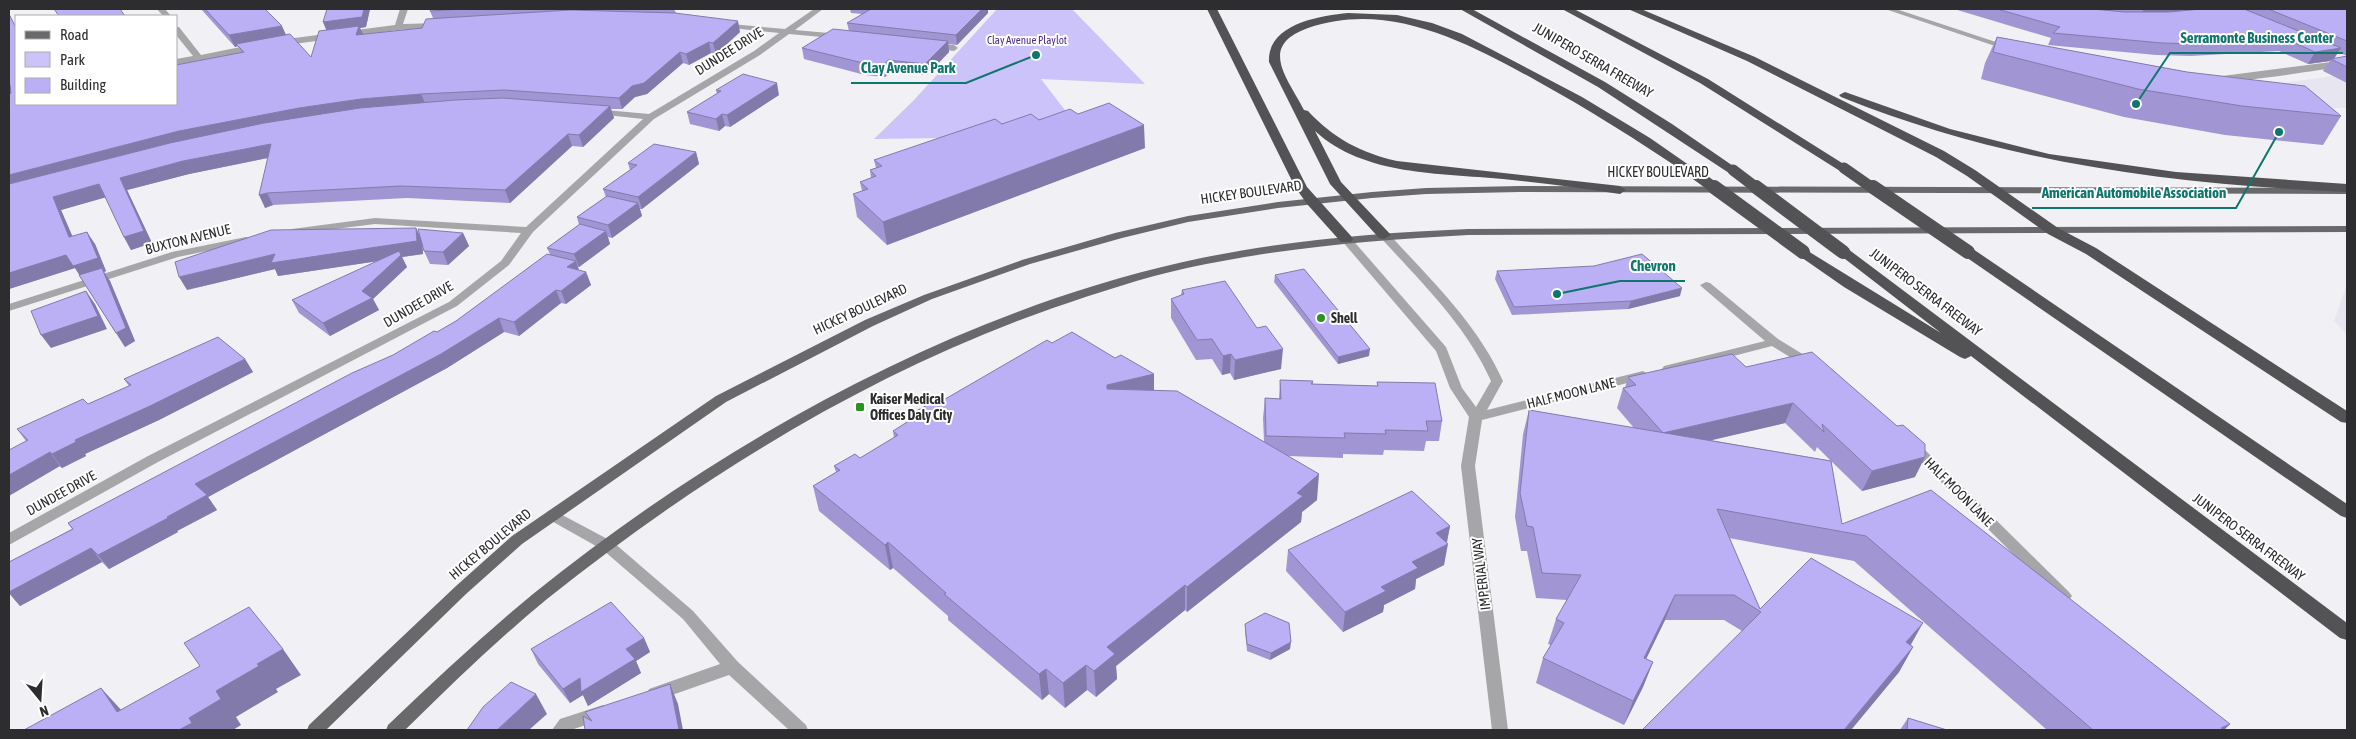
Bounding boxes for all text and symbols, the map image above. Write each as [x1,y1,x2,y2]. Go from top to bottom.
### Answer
legend [15,15,178,105]
street label: JUNIPERO SERRA FREEWAY [1530,19,1656,101]
callout: Serramonte Business Center [2170,23,2343,53]
street label: DUNDEE DRIVE [692,24,766,78]
text: Road [60,26,89,43]
text: Serramonte Business Center [2181,29,2334,46]
park label: Clay Avenue Playlot [987,34,1067,46]
text: Park [60,51,85,68]
callout: Clay Avenue Park [851,53,966,83]
text: Clay Avenue Park [861,59,956,76]
text: Building [60,76,106,93]
street label: HICKEY BOULEVARD [1607,164,1709,180]
street label: HICKEY BOULEVARD [1200,177,1303,207]
callout: American Automobile Association [2032,178,2236,208]
text: American Automobile Association [2041,184,2226,201]
street label: BUXTON AVENUE [144,221,232,257]
street label: JUNIPERO SERRA FREEWAY [1867,245,1986,340]
callout: Chevron [1620,251,1685,281]
text: Chevron [1630,257,1676,274]
street label: DUNDEE DRIVE [381,278,455,330]
street label: HICKEY BOULEVARD [811,280,910,338]
place label: Shell [1331,310,1358,326]
marker: Shell [1315,312,1327,324]
street label: HALF MOON LANE [1525,374,1617,412]
place label: Kaiser Medical Offices Daly City [870,391,953,423]
marker: Kaiser Medical Offices Daly City [854,401,866,413]
street label: HALF MOON LANE [1921,454,1997,530]
street label: DUNDEE DRIVE [23,467,99,519]
street label: JUNIPERO SERRA FREEWAY [2190,490,2309,585]
street label: HICKEY BOULEVARD [446,505,534,583]
street label: IMPERIAL WAY [1469,536,1493,611]
north arrow [15,674,65,724]
text: N [38,702,50,720]

